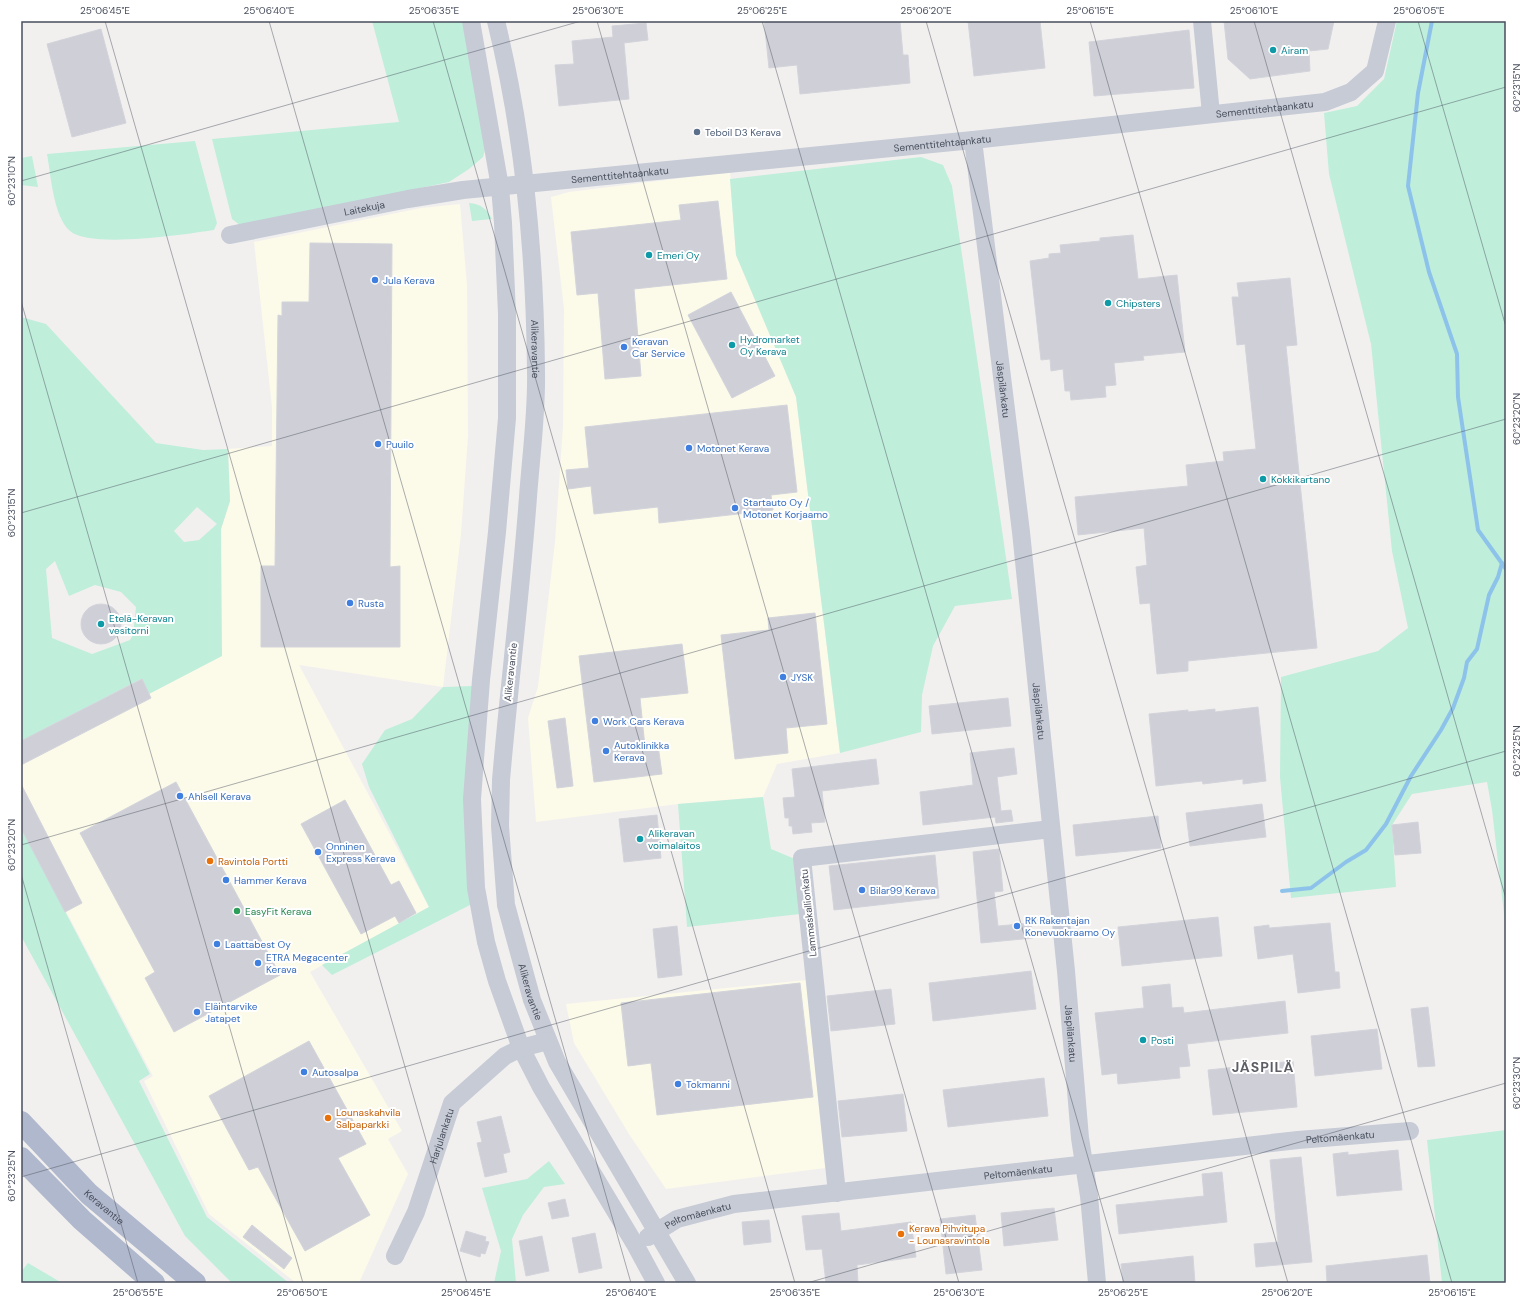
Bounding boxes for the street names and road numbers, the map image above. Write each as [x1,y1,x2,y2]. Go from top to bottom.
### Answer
street label: Sementtitehtaankatu [1215,97,1314,121]
street label: Sementtitehtaankatu [893,132,992,155]
street label: Sementtitehtaankatu [571,164,670,186]
street label: Laitekuja [343,198,386,219]
street label: Alikeravantie [528,319,542,379]
street label: Jäspilänkatu [993,360,1013,419]
street label: Alikeravantie [501,642,520,702]
street label: Jäspilänkatu [1029,682,1048,741]
street label: Lammaskallionkatu [797,868,820,957]
street label: Alikeravantie [515,962,546,1022]
street label: Jäspilänkatu [1062,1004,1080,1063]
street label: Harjulankatu [426,1106,457,1165]
street label: Peltomäenkatu [1305,1128,1375,1146]
street label: Peltomäenkatu [983,1162,1053,1183]
street label: Keravantie [81,1187,127,1228]
street label: Peltomäenkatu [662,1199,733,1232]

